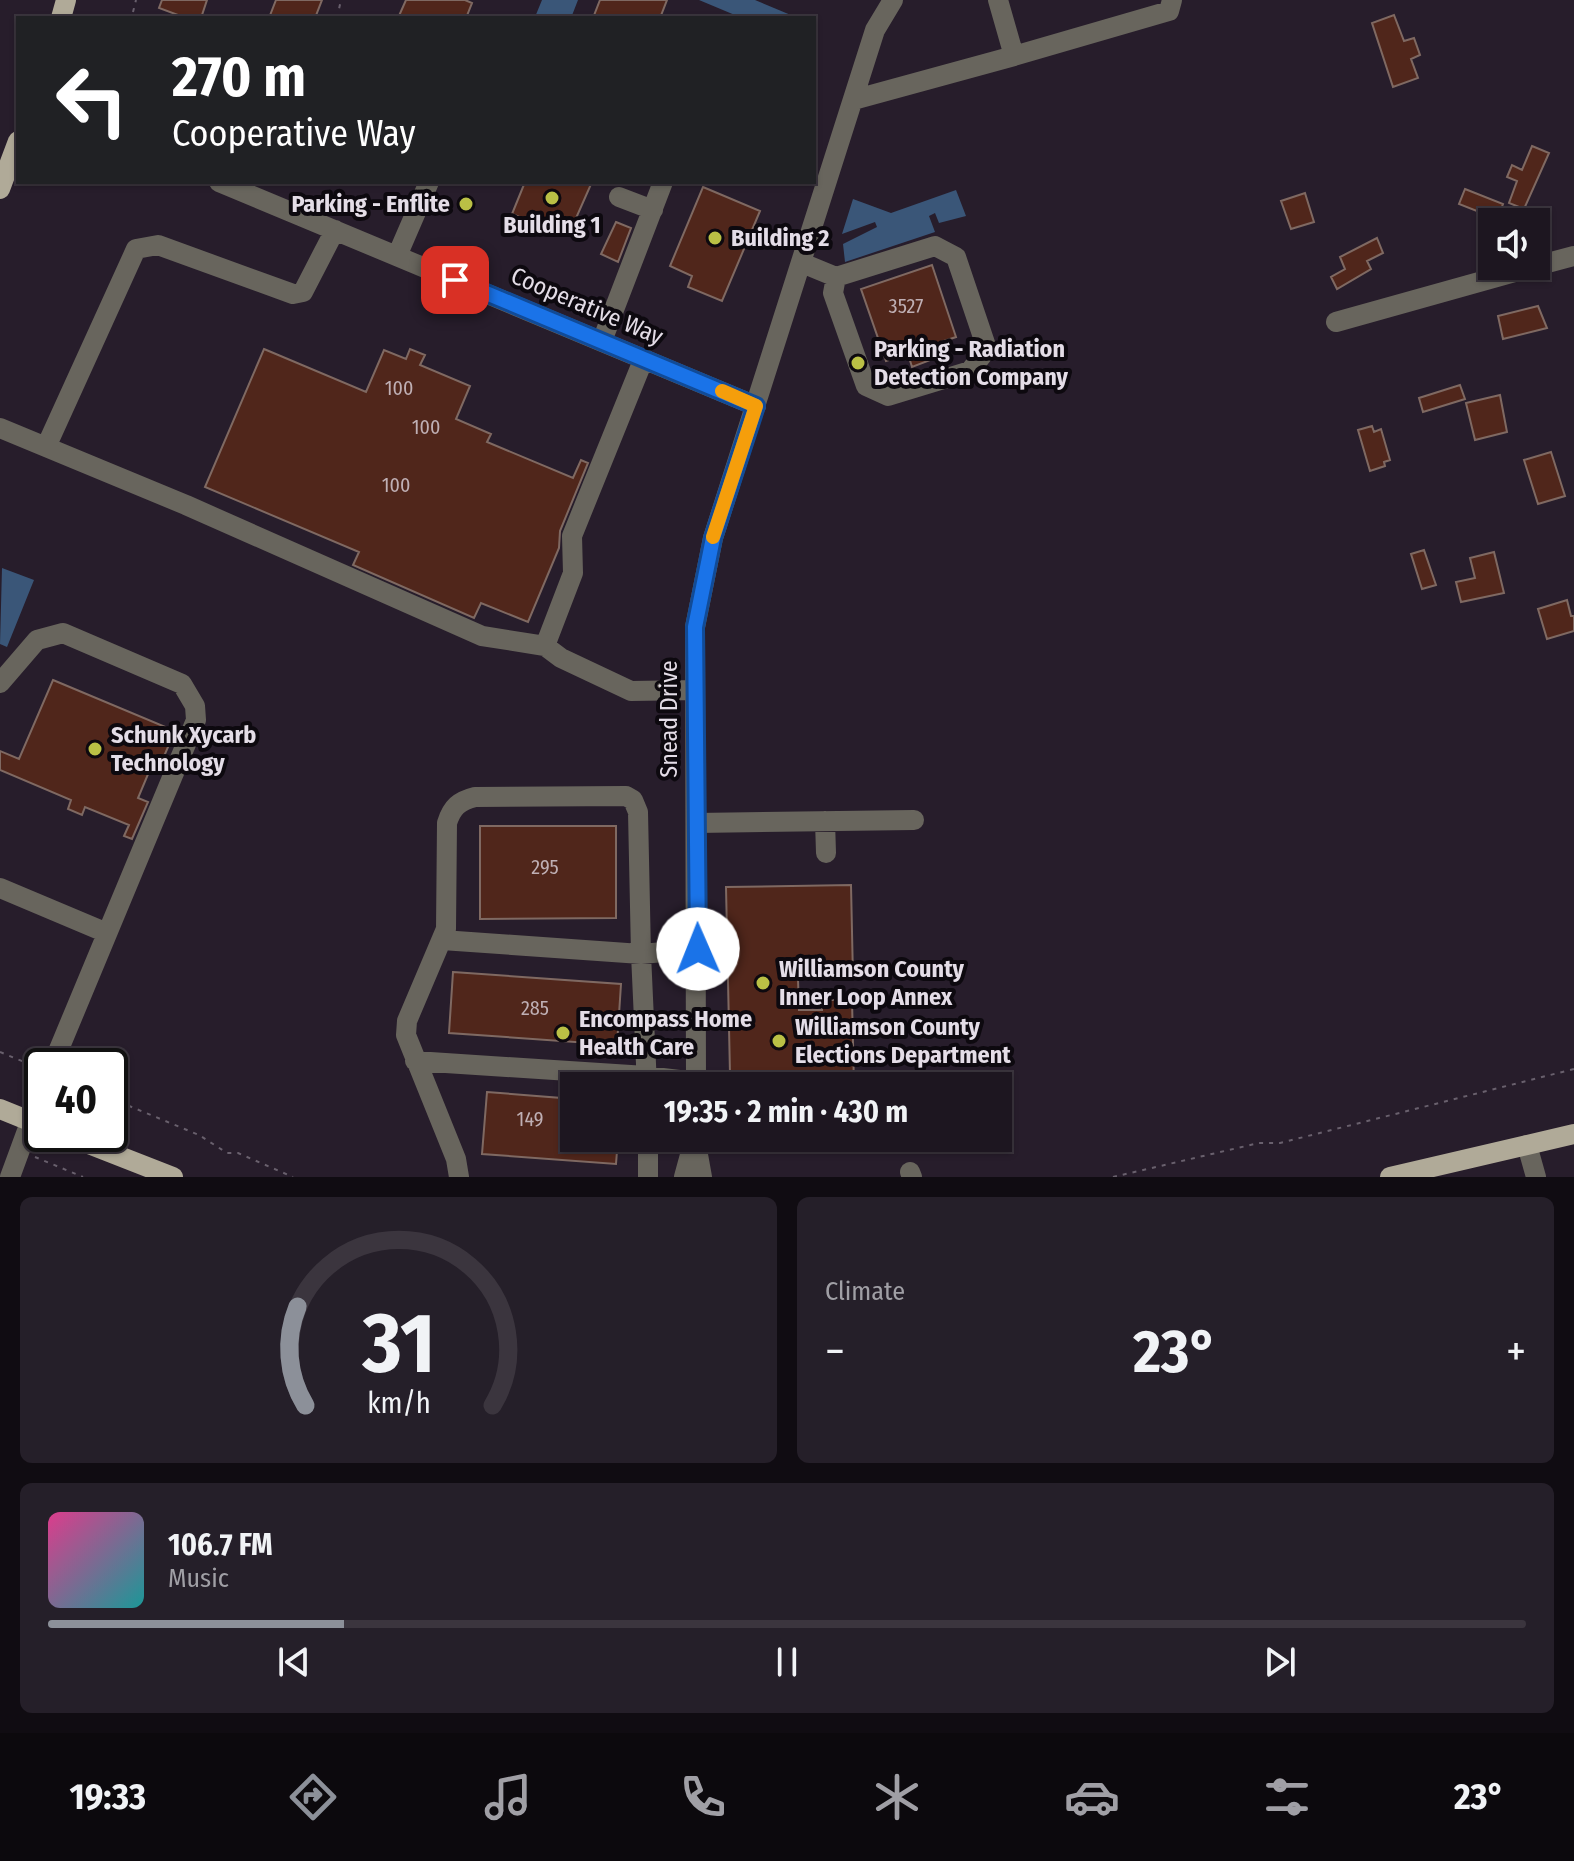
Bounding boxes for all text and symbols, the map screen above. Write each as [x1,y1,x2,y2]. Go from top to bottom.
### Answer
text: 270 m [172,44,306,111]
icon: left [40,48,144,152]
text: Cooperative Way [172,112,415,156]
marker: Building 1 [543,189,561,207]
place label: Parking - Enflite [291,190,450,218]
marker: Parking - Enflite [457,195,475,213]
map controls [1478,208,1550,280]
button: sound [1478,208,1550,280]
place label: Building 1 [503,211,601,239]
place label: Building 2 [731,224,829,252]
marker: Building 2 [706,229,724,247]
pin [421,246,489,314]
icon: arrive [433,258,477,302]
street label: Cooperative Way [507,261,667,351]
house number: 3527 [889,294,923,318]
place label: Parking - Radiation Detection Company [874,335,1069,391]
marker: Parking - Radiation Detection Company [849,354,867,372]
house number: 100 [385,376,413,400]
house number: 100 [412,415,440,439]
house number: 100 [382,473,410,497]
street label: Snead Drive [655,660,683,778]
place label: Schunk Xycarb Technology [111,721,256,777]
marker: Schunk Xycarb Technology [86,740,104,758]
house number: 295 [531,855,559,879]
position arrow [656,907,740,991]
place label: Williamson County Inner Loop Annex [779,955,965,1011]
marker: Williamson County Inner Loop Annex [754,974,772,992]
house number: 285 [521,996,549,1020]
place label: Encompass Home Health Care [579,1005,752,1061]
place label: Williamson County Elections Department [795,1013,1011,1069]
marker: Encompass Home Health Care [554,1024,572,1042]
marker: Williamson County Elections Department [770,1032,788,1050]
speed limit sign: 40 [24,1048,128,1152]
text: 19:35 · 2 min · 430 m [664,1094,908,1130]
house number: 149 [517,1107,543,1131]
text: Climate [825,1276,905,1307]
text: 31 [361,1294,435,1394]
text: 23° [1133,1316,1218,1388]
text: − [825,1325,845,1378]
text: + [1506,1325,1526,1378]
text: km/h [367,1386,430,1421]
text: 106.7 FM [168,1527,273,1563]
text: Music [168,1563,229,1594]
icon: previous [272,1640,316,1684]
icon: pause [765,1640,809,1684]
icon: next [1258,1640,1302,1684]
icon: directions [285,1769,341,1825]
icon: music [480,1769,536,1825]
icon: phone [675,1769,731,1825]
icon: climate [869,1769,925,1825]
icon: car [1064,1769,1120,1825]
icon: filters [1259,1769,1315,1825]
text: 19:33 [69,1775,146,1819]
text: 23° [1454,1775,1504,1819]

